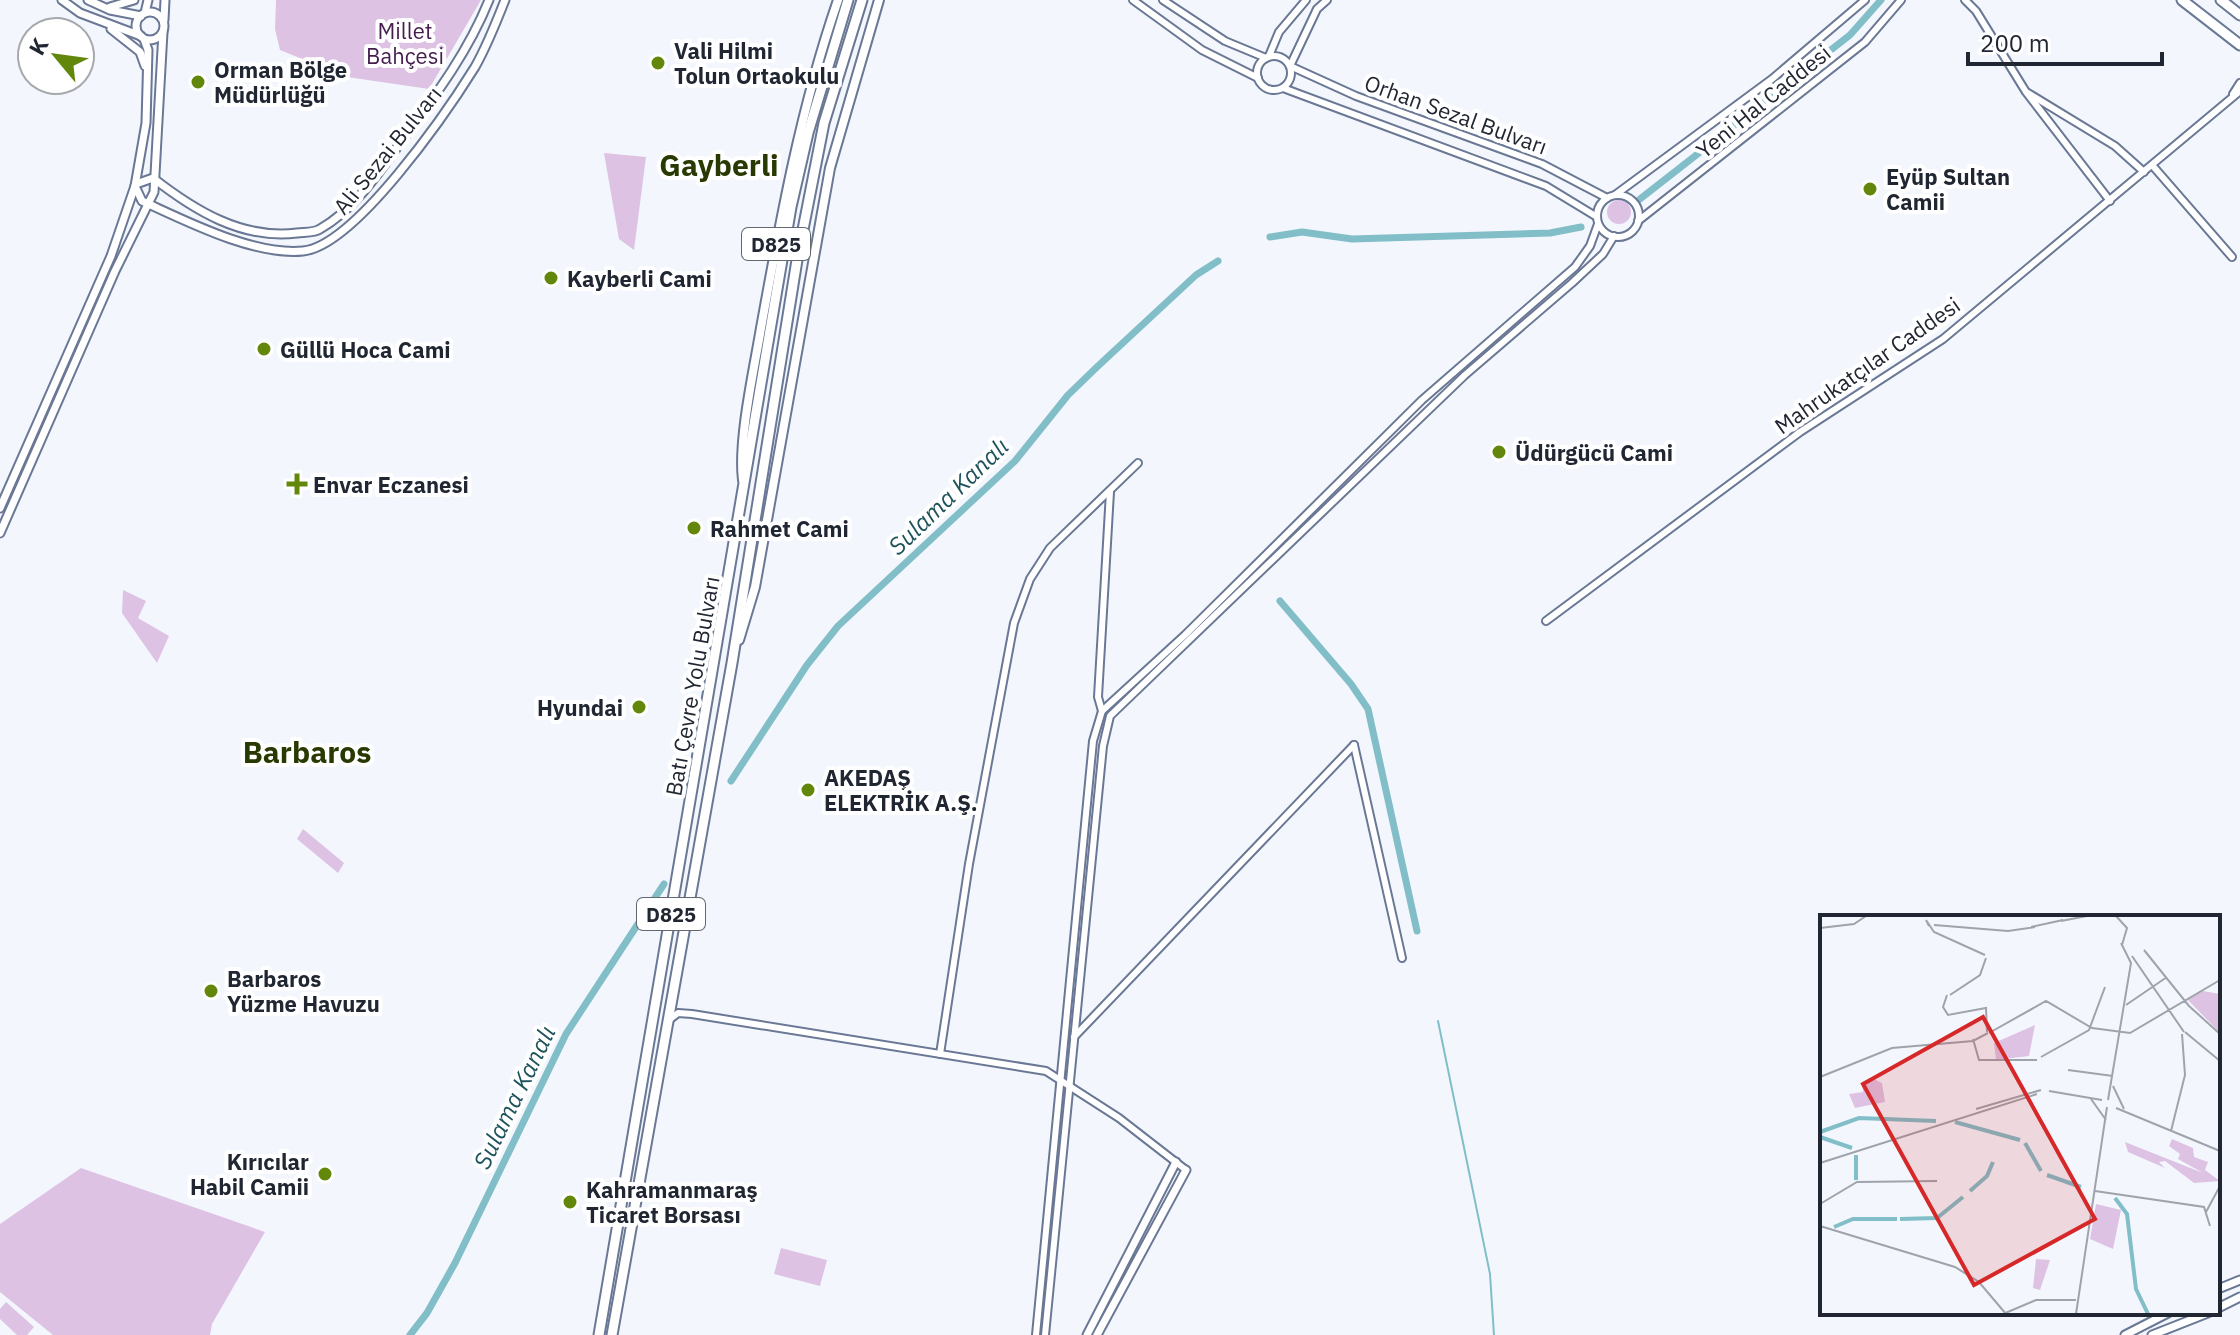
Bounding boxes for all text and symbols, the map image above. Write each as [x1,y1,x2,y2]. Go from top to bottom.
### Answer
north arrow [16,16,96,96]
park label: Millet Bahçesi [366,16,444,70]
scale bar [1968,16,2162,66]
text: 200 m [1980,27,2050,59]
text: K [22,32,55,60]
place label: Vali Hilmi Tolun Ortaokulu [674,36,839,90]
street label: Yeni Hal Caddesi [1690,38,1836,164]
marker: Vali Hilmi Tolun Ortaokulu [649,54,667,72]
place label: Orman Bölge Müdürlüğü [214,55,347,109]
street label: Orhan Sezal Bulvarı [1361,68,1551,160]
marker: Orman Bölge Müdürlüğü [189,73,207,91]
street label: Ali Sezai Bulvarı [326,80,448,220]
district label: Gayberli [659,145,779,184]
place label: Eyüp Sultan Camii [1886,162,2010,216]
marker: Eyüp Sultan Camii [1861,180,1879,198]
road number: D825 [742,228,810,260]
place label: Kayberli Cami [567,264,712,293]
marker: Kayberli Cami [542,269,560,287]
street label: Mahrukatçılar Caddesi [1768,290,1966,440]
place label: Güllü Hoca Cami [280,335,451,364]
marker: Güllü Hoca Cami [255,340,273,358]
water label: Sulama Kanalı [881,430,1015,562]
place label: Üdürgücü Cami [1515,438,1673,467]
marker: Üdürgücü Cami [1490,443,1508,461]
place label: Envar Eczanesi [313,470,469,499]
marker: Envar Eczanesi [288,475,306,493]
place label: Rahmet Cami [710,514,849,543]
marker: Rahmet Cami [685,519,703,537]
street label: Batı Çevre Yolu Bulvarı [658,574,726,798]
place label: Hyundai [537,693,623,722]
marker: Hyundai [630,698,648,716]
district label: Barbaros [243,732,371,771]
place label: AKEDAŞ ELEKTRİK A.Ş. [824,763,978,817]
marker: AKEDAŞ ELEKTRİK A.Ş. [799,781,817,799]
road number: D825 [637,898,705,930]
inset map [1820,915,2220,1315]
place label: Barbaros Yüzme Havuzu [227,964,380,1018]
marker: Barbaros Yüzme Havuzu [202,982,220,1000]
water label: Sulama Kanalı [465,1020,563,1174]
place label: Kırıcılar Habil Camii [190,1147,309,1201]
marker: Kırıcılar Habil Camii [316,1165,334,1183]
place label: Kahramanmaraş Ticaret Borsası [586,1175,758,1229]
marker: Kahramanmaraş Ticaret Borsası [561,1193,579,1211]

